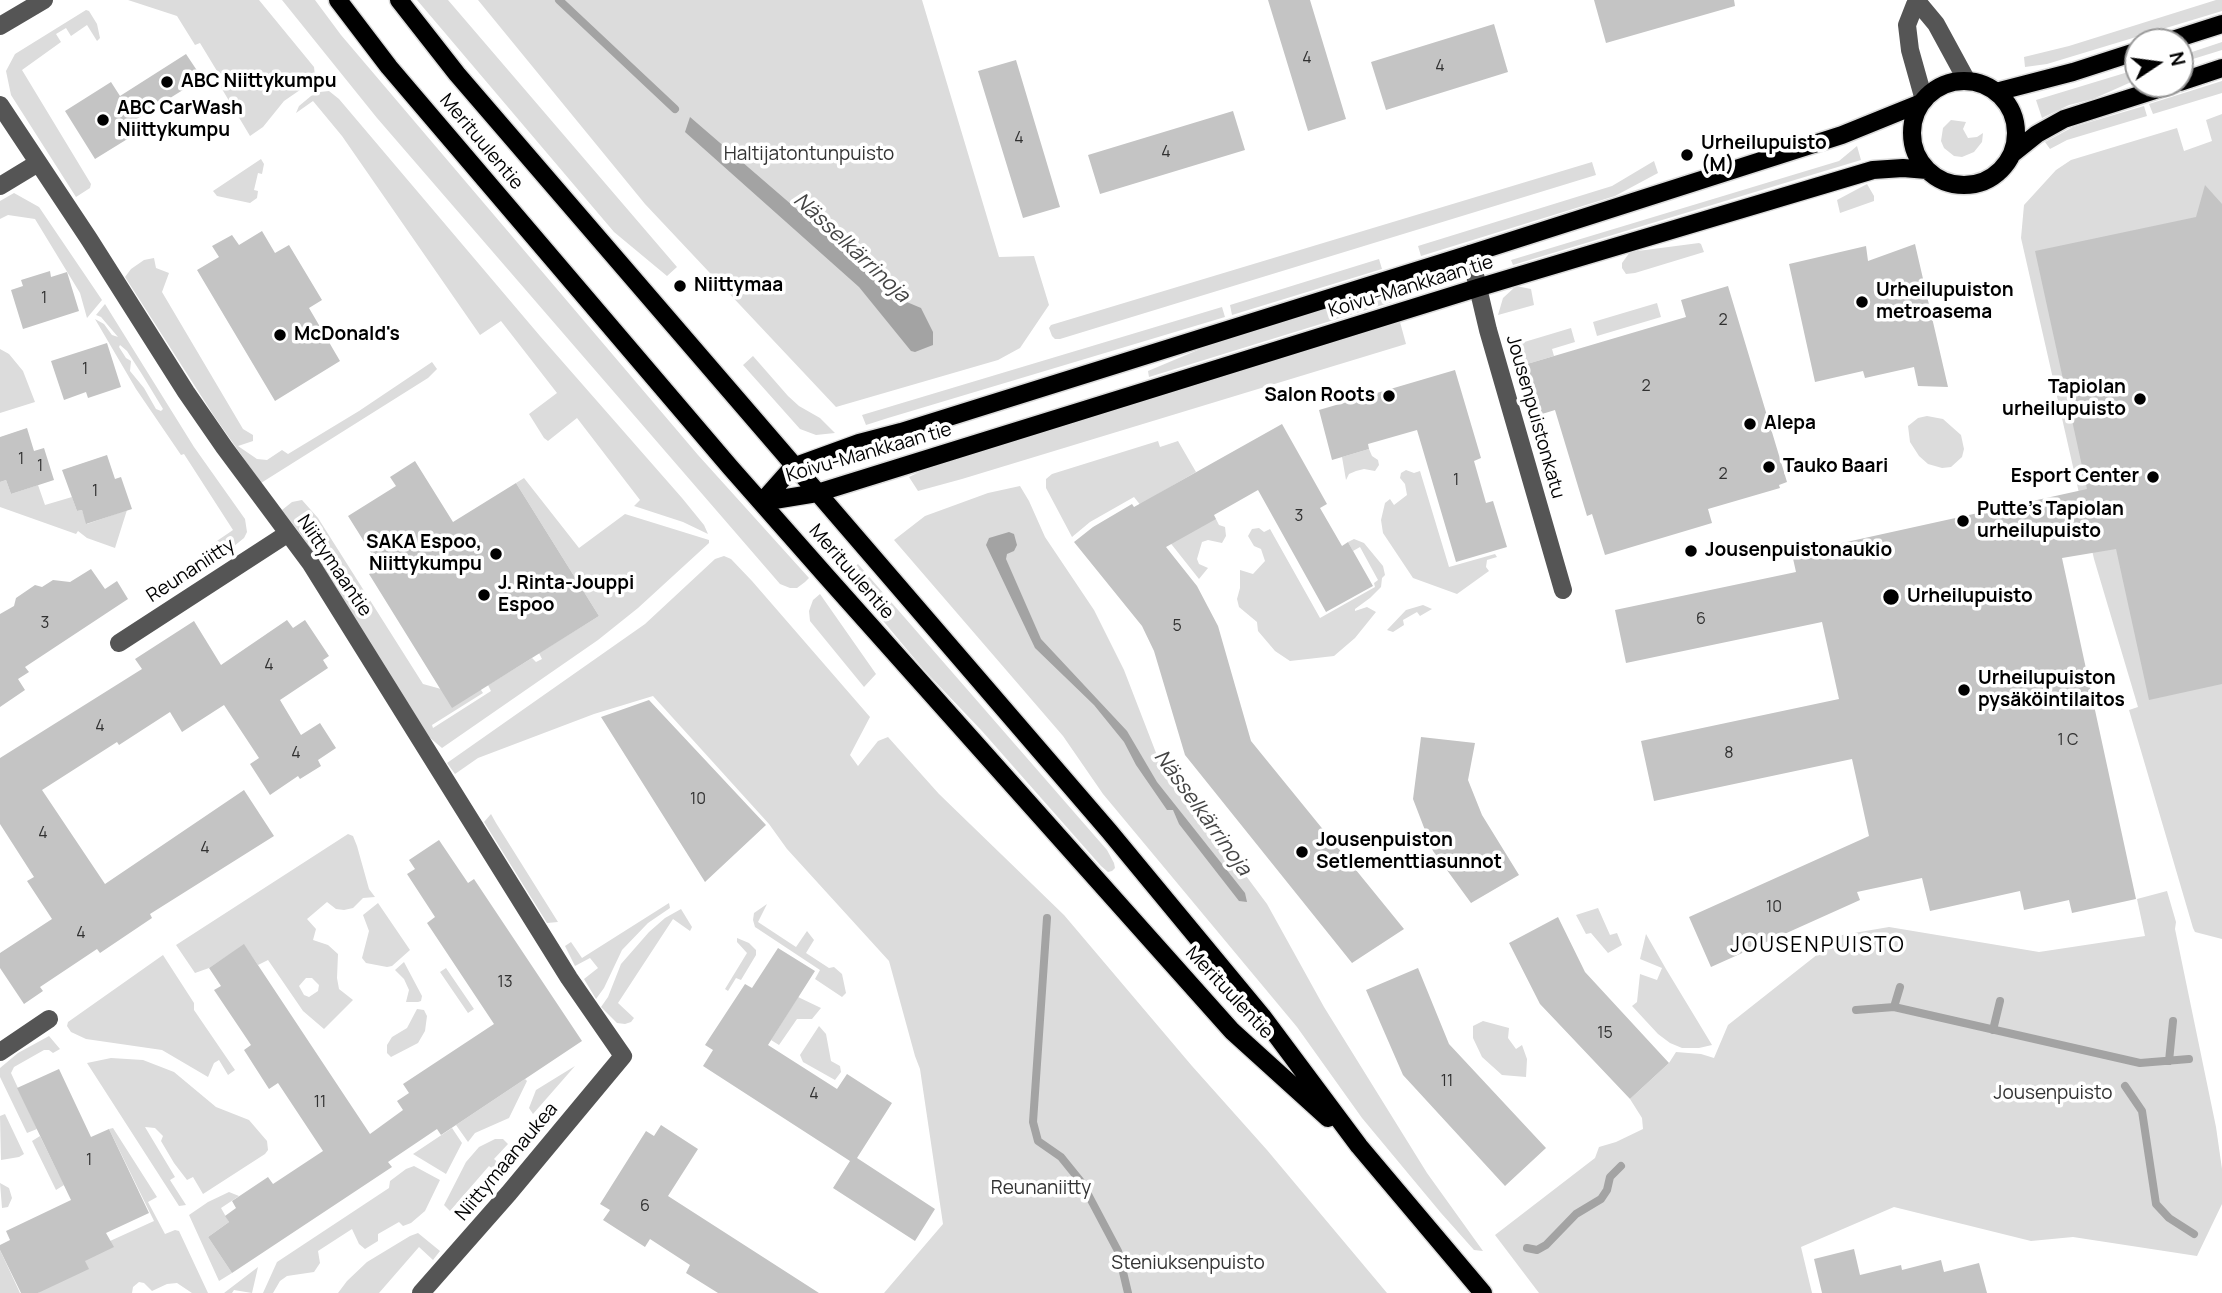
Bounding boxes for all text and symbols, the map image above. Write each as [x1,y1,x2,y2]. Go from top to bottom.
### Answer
north arrow [2124,28,2194,98]
house number: 4 [1302,49,1312,69]
text: N [2163,49,2192,68]
house number: 4 [1435,57,1445,77]
place label: ABC Niittykumpu [181,71,337,93]
marker: ABC Niittykumpu [159,74,175,90]
street label: Merituulentie [434,89,528,195]
place label: ABC CarWash Niittykumpu [117,98,243,142]
marker: ABC CarWash Niittykumpu [95,112,111,128]
house number: 4 [1014,129,1024,149]
place label: Urheilupuisto (M) [1701,133,1827,177]
house number: 4 [1161,143,1171,163]
park label: Haltijatontunpuisto [724,144,894,166]
marker: Urheilupuisto (M) [1679,147,1695,163]
water label: Nässelkärrinoja [788,188,914,308]
street label: Koivu-Mankkaan tie [1326,251,1496,323]
place label: Niittymaa [694,275,783,297]
marker: Niittymaa [672,278,688,294]
place label: Urheilupuiston metroasema [1876,280,2014,324]
house number: 1 [41,289,47,309]
marker: Urheilupuiston metroasema [1854,294,1870,310]
house number: 2 [1718,311,1728,331]
place label: McDonald's [294,324,400,346]
marker: McDonald's [272,327,288,343]
street label: Jousenpuistonkatu [1501,333,1569,501]
house number: 1 [82,360,88,380]
house number: 2 [1641,377,1651,397]
place label: Tapiolan urheilupuisto [2002,377,2126,421]
place label: Salon Roots [1264,385,1375,407]
marker: Salon Roots [1381,388,1397,404]
marker: Tapiolan urheilupuisto [2132,391,2148,407]
place label: Alepa [1764,413,1816,435]
marker: Alepa [1742,416,1758,432]
street label: Koivu-Mankkaan tie [784,418,954,488]
house number: 1 [18,450,24,470]
place label: Tauko Baari [1783,456,1888,478]
house number: 1 [37,457,43,477]
marker: Tauko Baari [1761,459,1777,475]
house number: 2 [1718,465,1728,485]
place label: Esport Center [2011,466,2139,488]
marker: Esport Center [2145,469,2161,485]
house number: 1 [1453,471,1459,491]
house number: 1 [92,482,98,502]
place label: Putte’s Tapiolan urheilupuisto [1977,499,2124,543]
house number: 3 [1295,507,1303,527]
street label: Niittymaantie [292,511,376,621]
marker: Putte’s Tapiolan urheilupuisto [1955,513,1971,529]
street label: Merituulentie [804,520,898,624]
place label: SAKA Espoo, Niittykumpu [366,532,482,576]
street label: Reunaniitty [143,534,239,608]
place label: Jousenpuistonaukio [1705,540,1892,562]
marker: Jousenpuistonaukio [1683,543,1699,559]
marker: SAKA Espoo, Niittykumpu [488,546,504,562]
place label: J. Rinta-Jouppi Espoo [498,573,634,617]
place label: Urheilupuisto [1907,586,2033,608]
marker: J. Rinta-Jouppi Espoo [476,587,492,603]
marker: Urheilupuisto [1881,587,1901,607]
house number: 6 [1696,610,1706,630]
house number: 3 [41,614,49,634]
house number: 5 [1172,617,1182,637]
house number: 4 [264,656,274,676]
place label: Urheilupuiston pysäköintilaitos [1978,668,2125,712]
marker: Urheilupuiston pysäköintilaitos [1956,682,1972,698]
house number: 4 [95,717,105,737]
house number: 1 C [2058,731,2078,751]
house number: 4 [291,744,301,764]
house number: 8 [1724,744,1734,764]
water label: Nässelkärrinoja [1148,745,1256,881]
house number: 10 [690,790,706,810]
house number: 4 [38,824,48,844]
place label: Jousenpuiston Setlementtiasunnot [1316,830,1502,874]
house number: 4 [200,839,210,859]
marker: Jousenpuiston Setlementtiasunnot [1294,844,1310,860]
house number: 10 [1766,898,1782,918]
house number: 4 [76,924,86,944]
district label: JOUSENPUISTO [1732,933,1904,959]
street label: Merituulentie [1180,942,1278,1044]
house number: 13 [497,973,513,993]
house number: 15 [1597,1024,1613,1044]
house number: 11 [1441,1072,1453,1092]
park label: Jousenpuisto [1994,1083,2112,1105]
house number: 4 [809,1085,819,1105]
house number: 11 [314,1093,326,1113]
street label: Niittymaanaukea [451,1098,563,1226]
house number: 1 [86,1151,92,1171]
park label: Reunaniitty [991,1178,1091,1200]
house number: 6 [640,1197,650,1217]
park label: Steniuksenpuisto [1111,1253,1265,1275]

